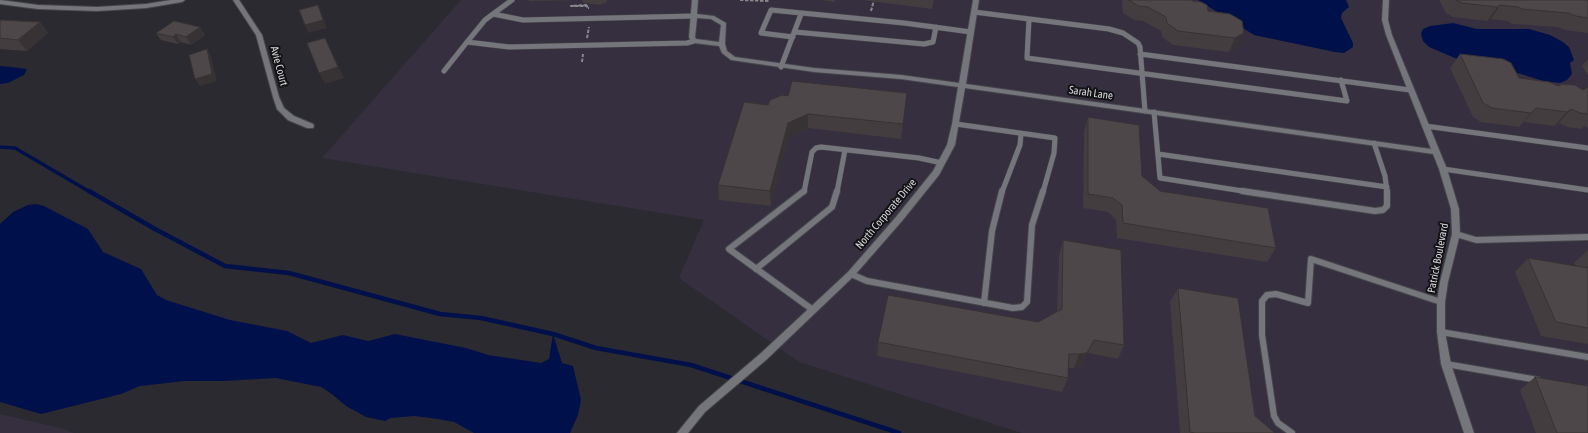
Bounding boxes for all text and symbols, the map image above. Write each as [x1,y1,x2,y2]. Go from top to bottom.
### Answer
street label: Avie Court [267,45,291,87]
street label: Sarah Lane [1068,83,1114,103]
street label: North Corporate Drive [853,176,919,252]
street label: Patrick Boulevard [1425,222,1451,294]

